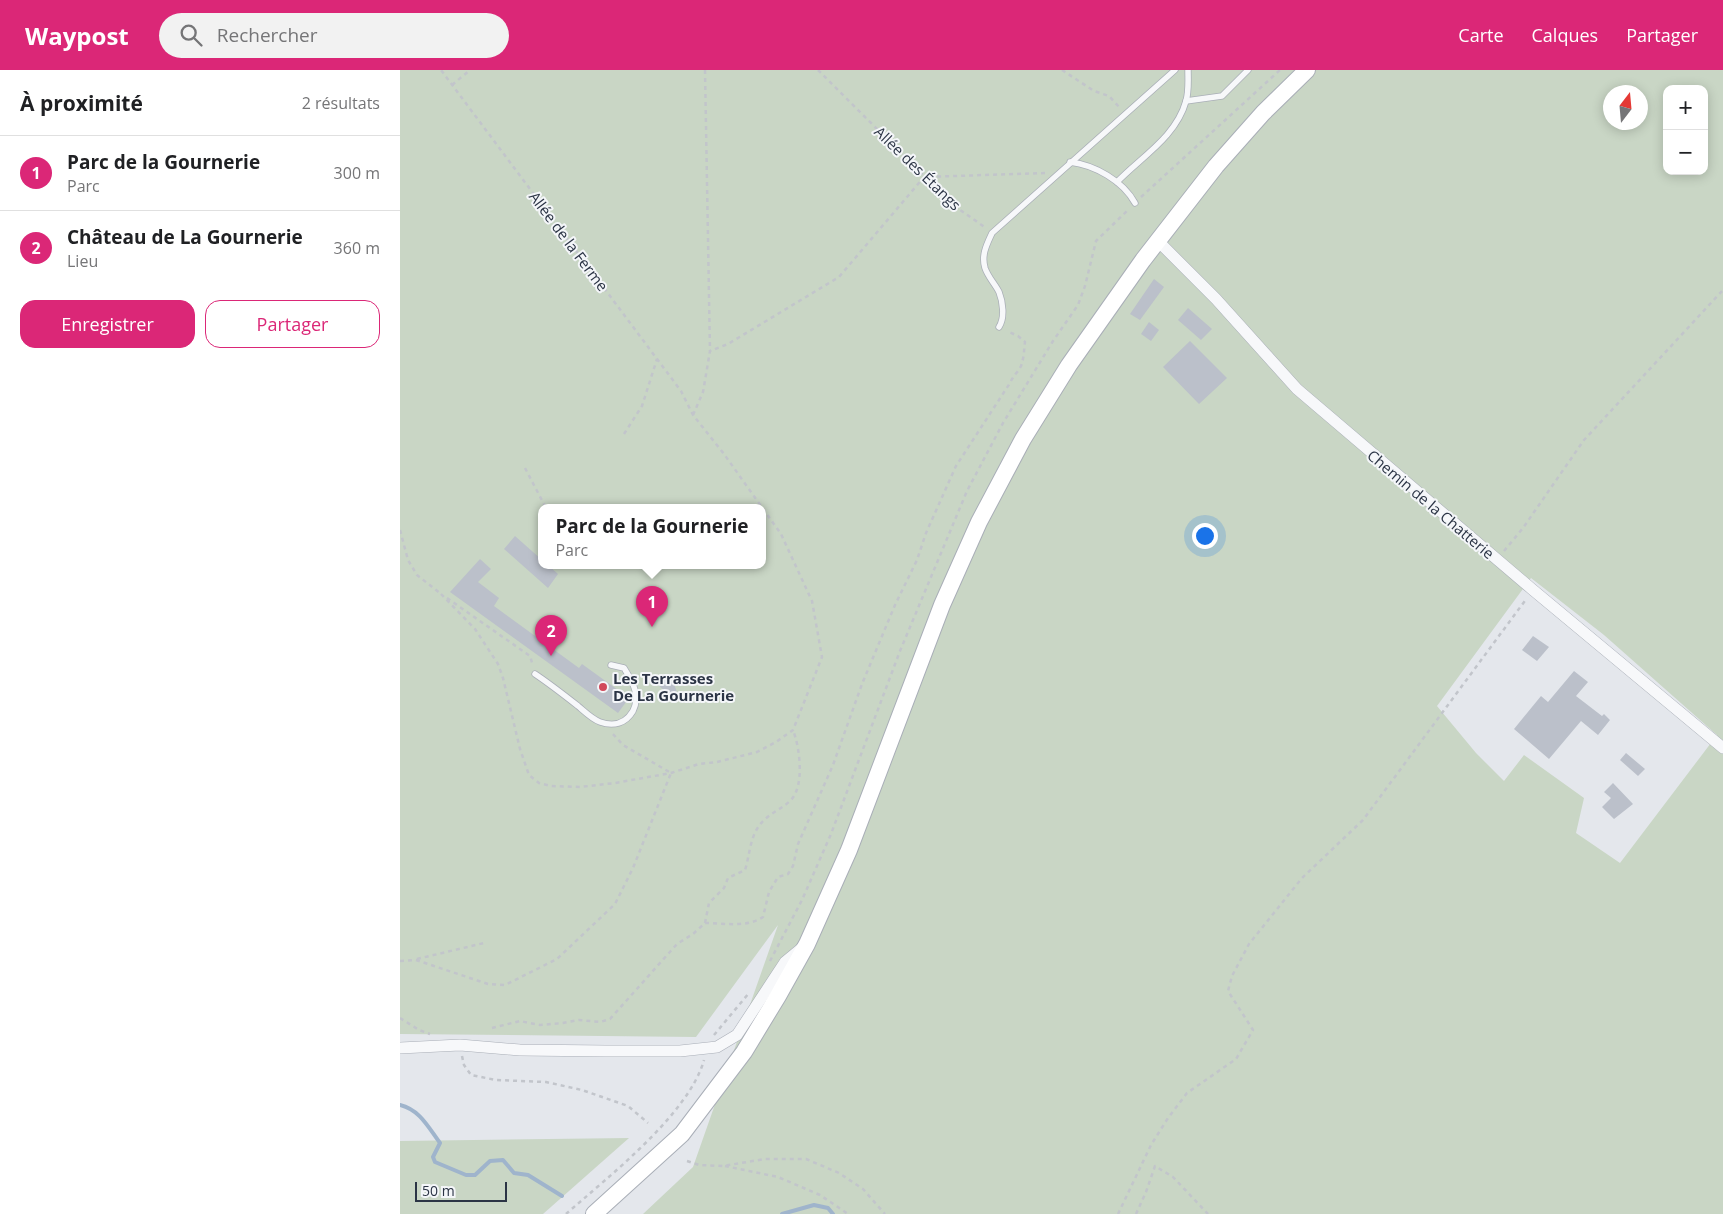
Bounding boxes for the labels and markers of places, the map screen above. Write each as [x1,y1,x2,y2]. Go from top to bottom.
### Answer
pin: 1 [636,586,668,627]
pin: 2 [535,615,567,656]
place label: Les Terrasses De La Gournerie [613,668,734,705]
marker: Les Terrasses De La Gournerie [597,681,609,693]

